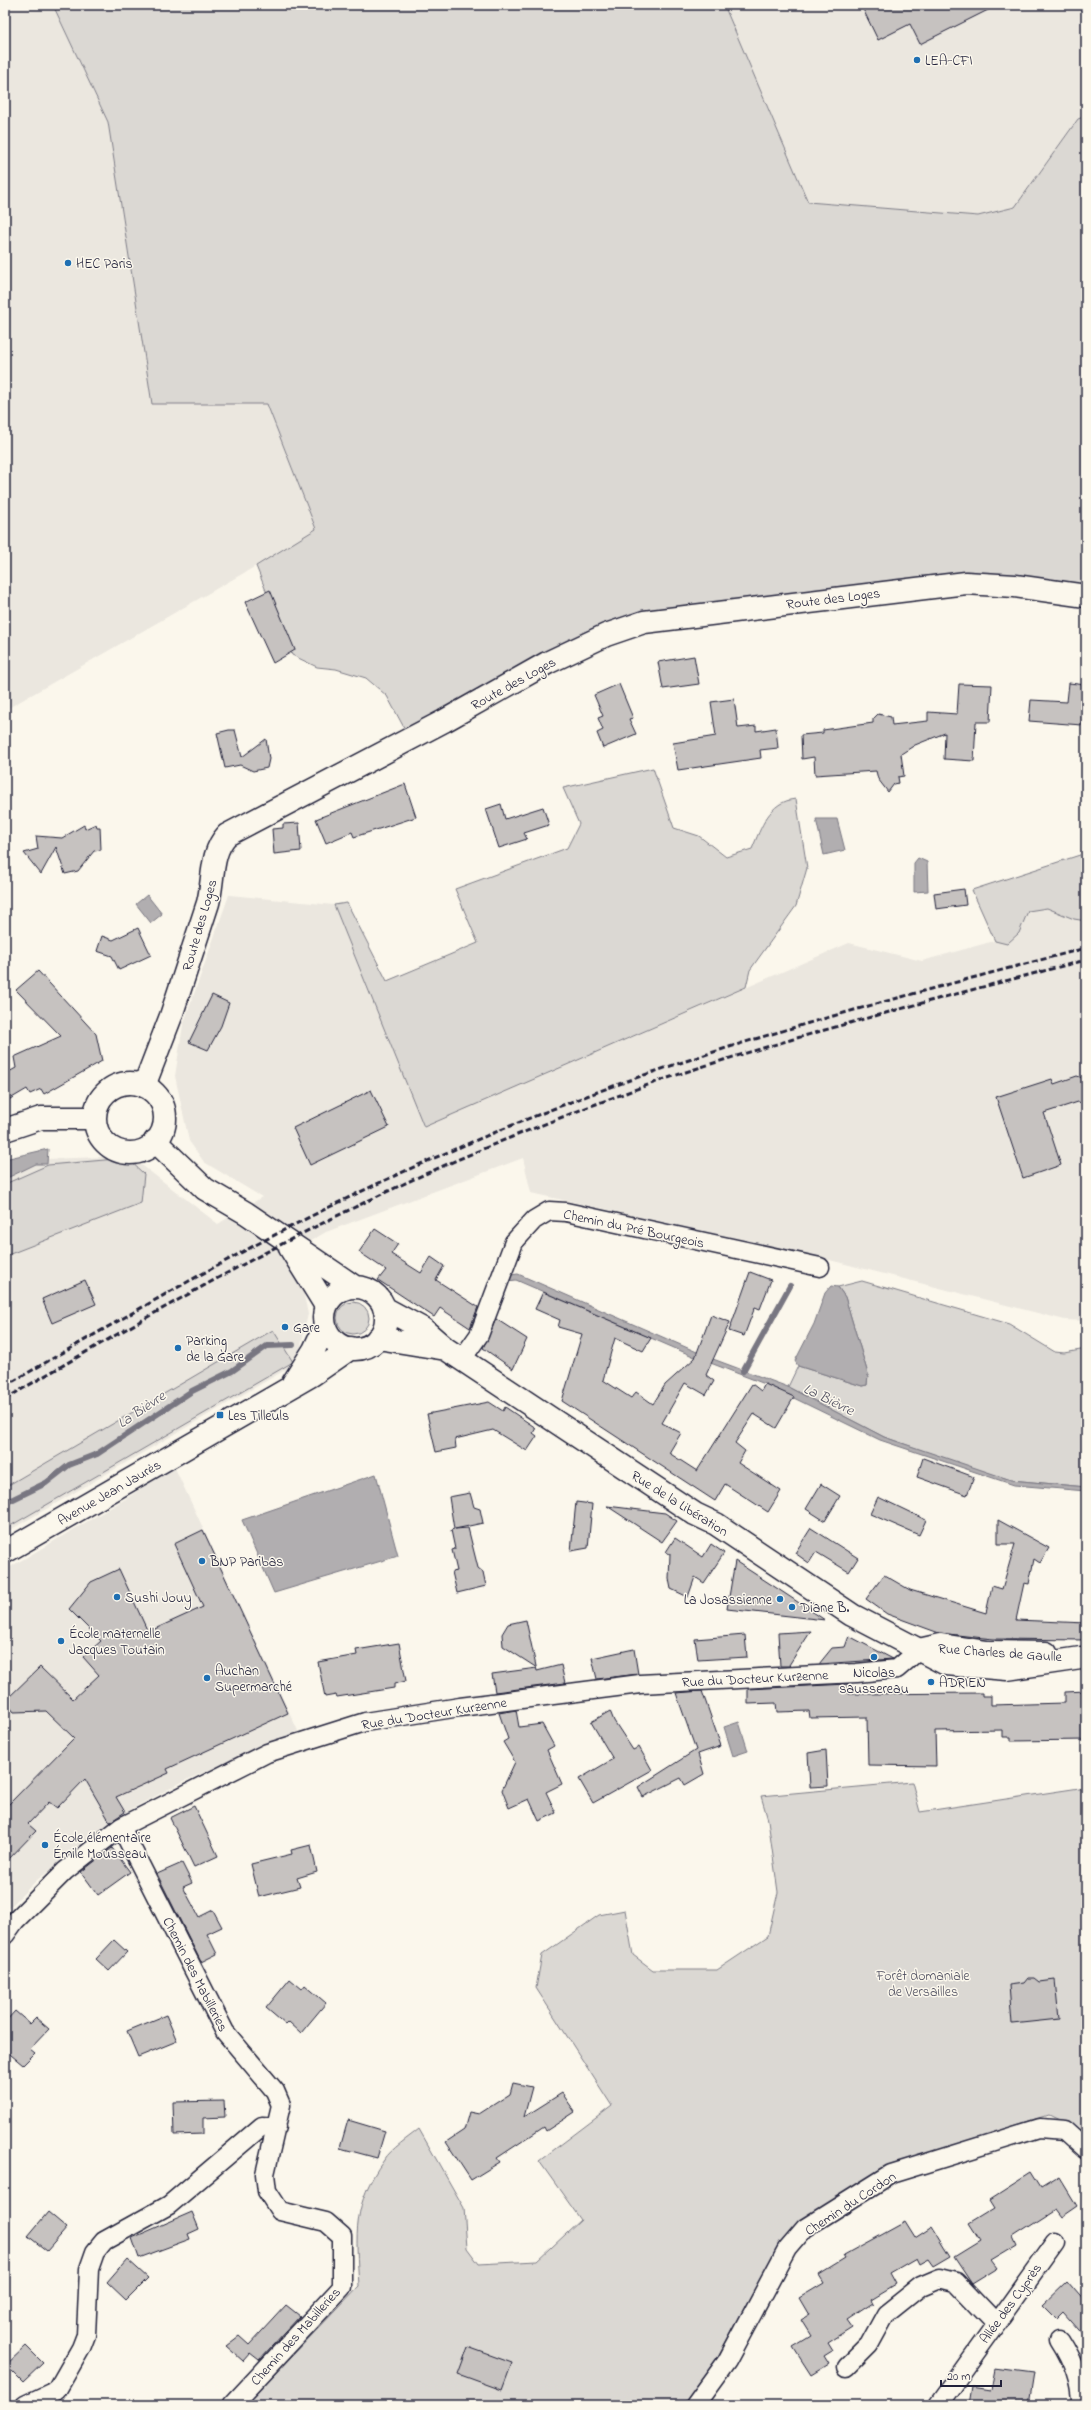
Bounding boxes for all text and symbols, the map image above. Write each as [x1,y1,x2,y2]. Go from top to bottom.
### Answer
place label: LEA-CFI [925,51,973,72]
marker: LEA-CFI [912,55,922,65]
place label: HEC Paris [76,254,133,275]
marker: HEC Paris [63,258,73,268]
street label: Route des Loges [785,583,881,617]
street label: Route des Loges [467,652,561,717]
street label: Route des Loges [177,877,225,974]
street label: Chemin du Pré Bourgeois [561,1204,706,1256]
place label: Gare [293,1318,321,1339]
marker: Gare [280,1322,290,1332]
place label: Parking de la Gare [186,1331,245,1368]
marker: Parking de la Gare [173,1343,183,1353]
water label: La Bièvre [799,1378,859,1422]
water label: La Bièvre [113,1385,171,1434]
place label: Les Tilleuls [228,1406,289,1427]
marker: Les Tilleuls [215,1410,225,1420]
street label: Avenue Jean Jaurès [54,1455,165,1532]
street label: Rue de la Libération [626,1466,732,1543]
place label: BNP Paribas [209,1552,283,1573]
marker: BNP Paribas [197,1556,207,1566]
place label: Sushi Jouy [125,1588,192,1610]
place label: La Josassienne [684,1590,773,1611]
marker: Sushi Jouy [112,1592,122,1602]
marker: La Josassienne [775,1594,785,1604]
place label: Diane B. [799,1598,849,1619]
marker: Diane B. [787,1602,797,1612]
place label: École maternelle Jacques Toutain [69,1624,165,1661]
marker: École maternelle Jacques Toutain [56,1636,66,1646]
street label: Rue Charles de Gaulle [937,1639,1063,1668]
marker: Nicolas saussereau [869,1652,879,1662]
place label: Auchan Supermarché [215,1661,293,1698]
place label: Nicolas saussereau [839,1663,909,1700]
street label: Rue du Docteur Kurzenne [681,1665,830,1694]
marker: Auchan Supermarché [202,1673,212,1683]
place label: ADRIEN [939,1673,986,1694]
marker: ADRIEN [926,1677,936,1687]
street label: Rue du Docteur Kurzenne [360,1693,509,1736]
place label: École élémentaire Émile Mousseau [53,1828,152,1865]
marker: École élémentaire Émile Mousseau [40,1840,50,1850]
street label: Chemin des Mabilleries [157,1914,233,2036]
park label: Forêt domaniale de Versailles [875,1966,970,2003]
street label: Chemin du Cordon [801,2167,901,2242]
street label: Allée des Cyprès [975,2259,1048,2349]
street label: Chemin des Mabilleries [246,2283,346,2391]
scale bar [941,2362,1001,2388]
text: 20 m [947,2368,970,2386]

